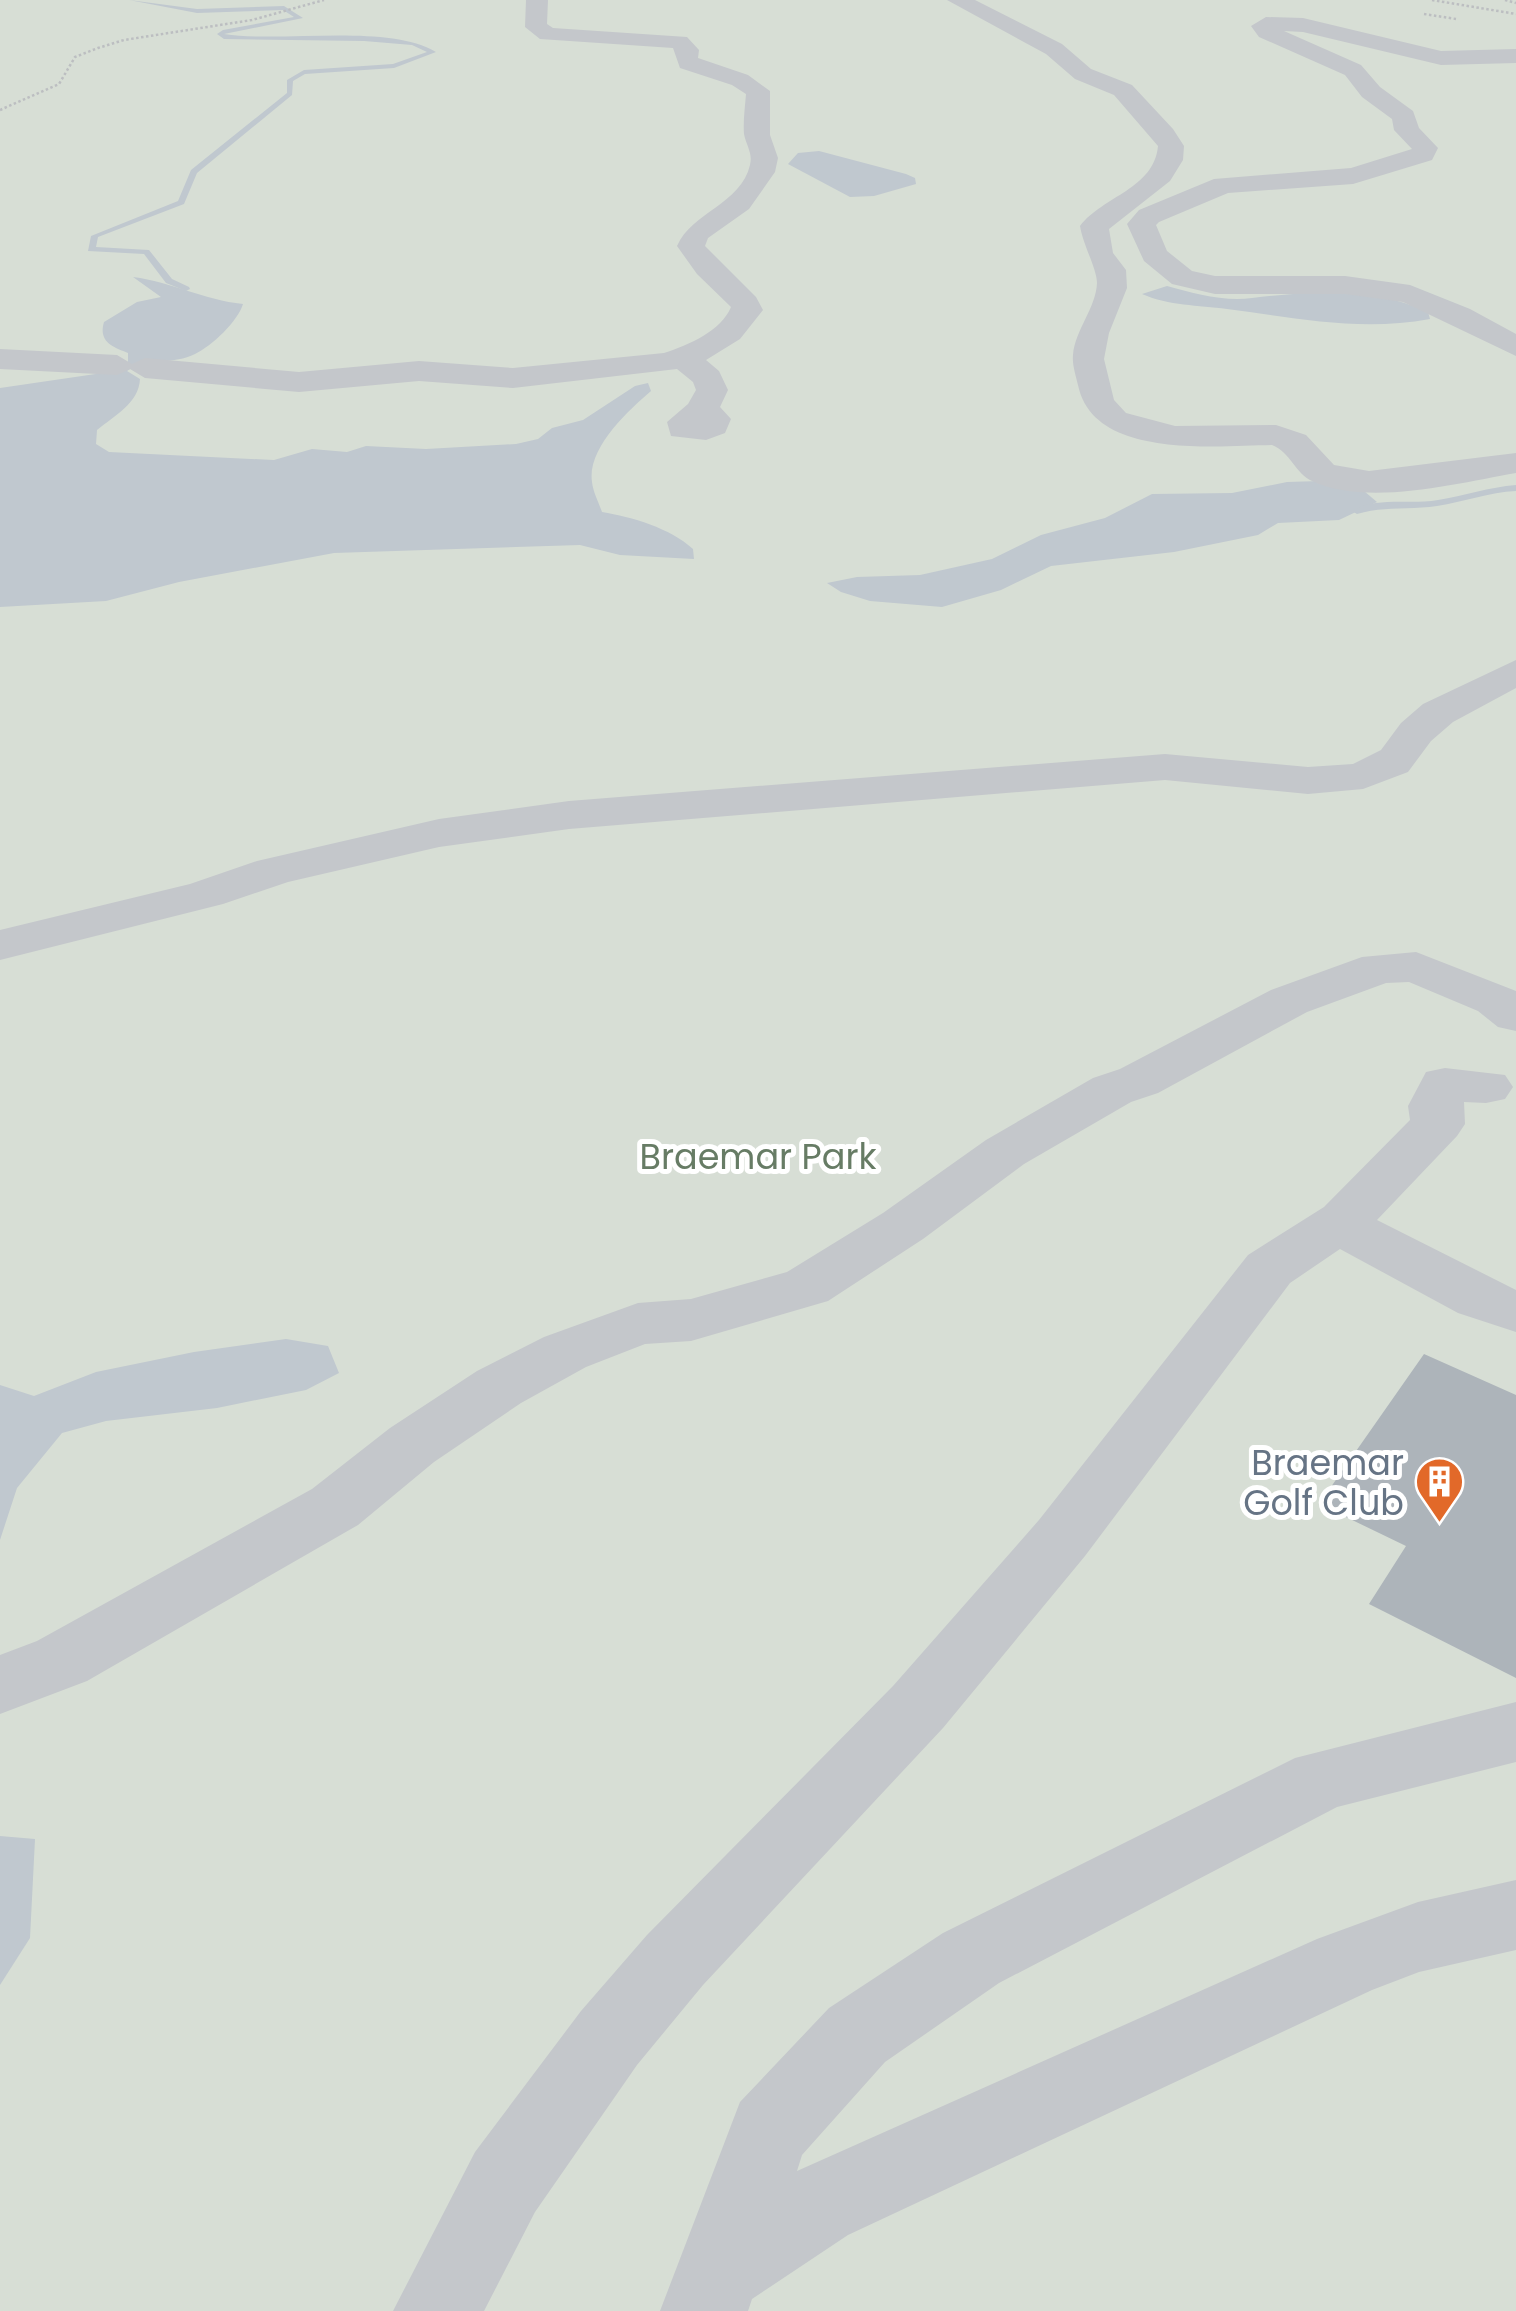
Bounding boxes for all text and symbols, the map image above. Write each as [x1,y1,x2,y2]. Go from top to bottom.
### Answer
park label: Braemar Park [640,1132,877,1181]
place label: Braemar Golf Club [1243,1438,1404,1527]
building icon: Braemar Golf Club [1413,1456,1465,1524]

